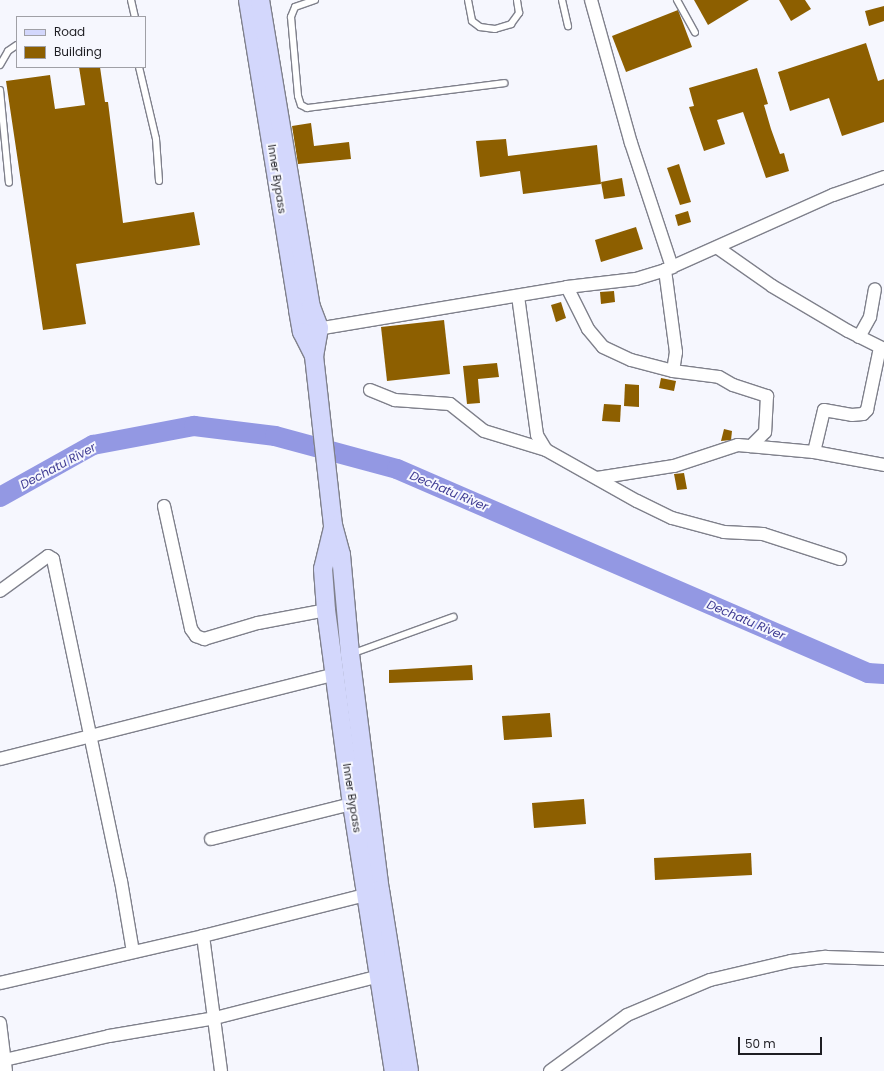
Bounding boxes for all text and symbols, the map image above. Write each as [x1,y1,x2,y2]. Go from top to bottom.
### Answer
legend [16,16,146,68]
text: Road [54,23,85,40]
text: Building [54,43,102,60]
street label: Inner Bypass [265,143,289,215]
water label: Dechatu River [18,440,98,492]
water label: Dechatu River [408,468,490,514]
water label: Dechatu River [705,597,787,643]
street label: Inner Bypass [340,762,364,834]
scale bar [740,1029,824,1055]
text: 50 m [745,1035,776,1052]

